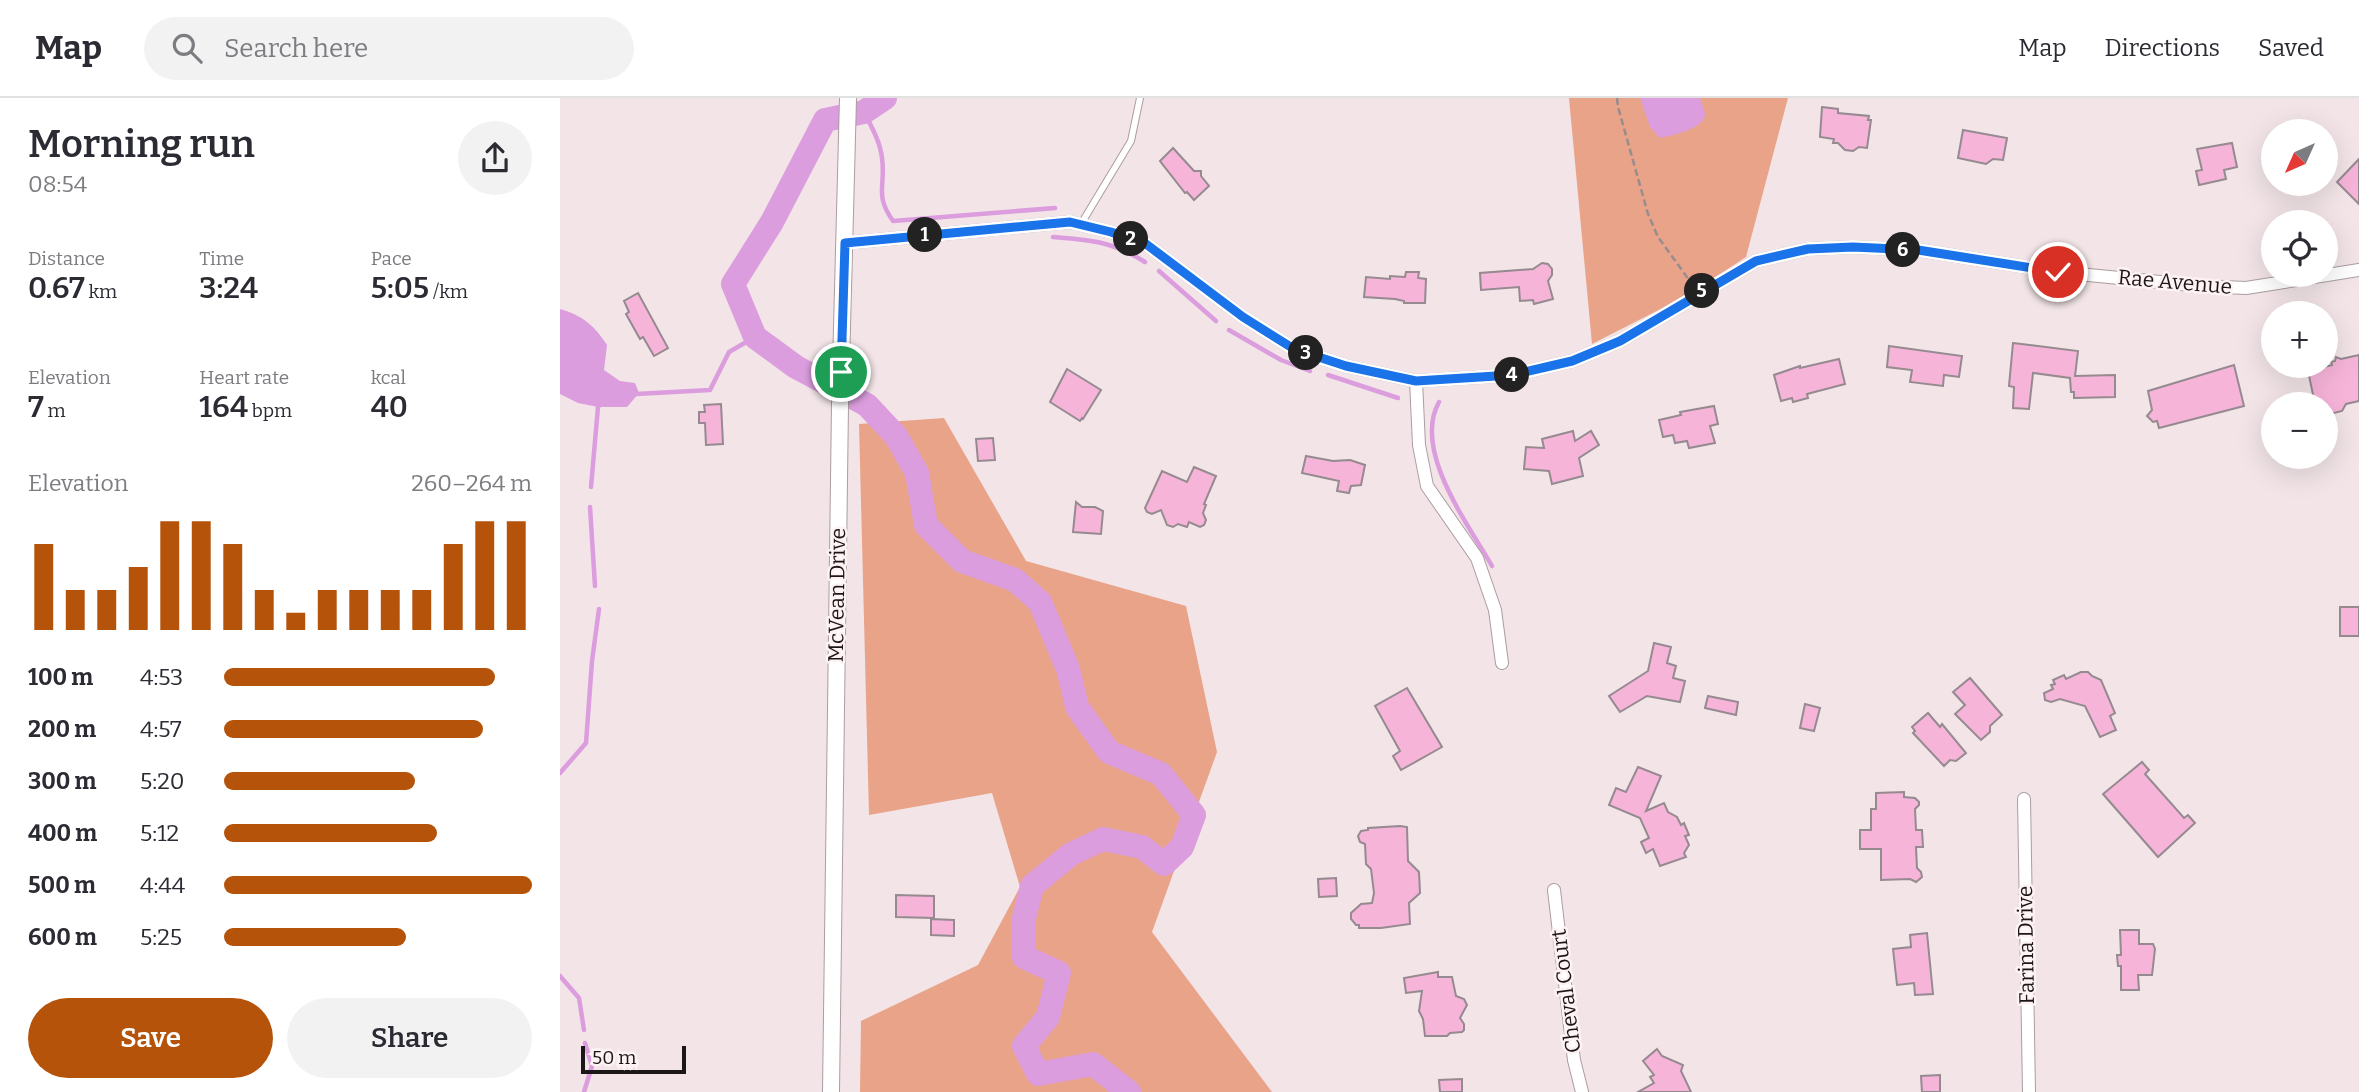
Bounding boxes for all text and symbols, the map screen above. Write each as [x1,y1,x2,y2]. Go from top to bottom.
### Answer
search box [144,17,634,80]
text: Map [35,28,102,68]
icon: search [168,29,206,67]
text: Search here [224,33,368,64]
text: Map [2018,34,2067,62]
text: Directions [2105,34,2220,62]
text: Saved [2258,34,2324,62]
north arrow [2261,119,2338,196]
map controls [2261,119,2338,469]
text: Morning run [28,121,255,167]
button: share [458,121,532,195]
text: 08:54 [28,170,87,198]
button: locate [2261,210,2338,287]
pin: 1 [908,218,942,252]
pin: 2 [1114,222,1148,256]
text: 1 [920,223,929,246]
text: 2 [1125,227,1136,250]
pin: 6 [1886,232,1920,268]
text: 6 [1897,238,1908,261]
pin [2028,242,2088,302]
text: Distance [28,247,105,270]
text: Time [199,247,244,270]
text: Pace [371,247,412,270]
icon: check [2039,253,2077,291]
street label: Rae Avenue [2117,264,2233,300]
text: 0.67 [28,270,85,306]
text: 3:24 [199,270,258,306]
text: 5:05 [371,270,429,306]
pin: 5 [1684,274,1720,308]
text: 5 [1696,279,1707,302]
text: km [85,280,117,303]
text: /km [429,280,468,303]
button: + [2261,301,2338,378]
pin: 3 [1288,336,1324,370]
text: 3 [1300,341,1311,364]
pin [811,342,871,402]
icon: arrive [822,353,860,391]
pin: 4 [1494,358,1530,392]
text: 4 [1506,363,1517,386]
text: Elevation [28,366,111,389]
text: Heart rate [199,366,289,389]
text: kcal [371,366,406,389]
text: 7 [28,389,44,425]
text: 164 [199,389,248,425]
text: 40 [371,389,408,425]
button: − [2261,392,2338,469]
text: m [44,399,66,422]
text: bpm [248,399,292,422]
text: Elevation [28,469,128,497]
text: 260–264 m [411,469,532,497]
street label: McVean Drive [823,528,851,662]
text: 100 m [28,663,93,691]
text: 4:53 [140,663,183,691]
text: 200 m [28,715,96,743]
text: 4:57 [140,715,182,743]
text: 300 m [28,767,97,795]
text: 5:20 [140,767,184,795]
text: 400 m [28,819,97,847]
text: 5:12 [140,819,179,847]
text: 500 m [28,871,96,899]
text: 4:44 [140,871,185,899]
street label: Farina Drive [2012,885,2040,1005]
text: 600 m [28,923,97,951]
text: 5:25 [140,923,182,951]
street label: Cheval Court [1545,927,1586,1054]
button: Save [28,998,273,1078]
button: Share [287,998,532,1078]
scale bar [581,1043,686,1075]
text: 50 m [592,1046,636,1069]

